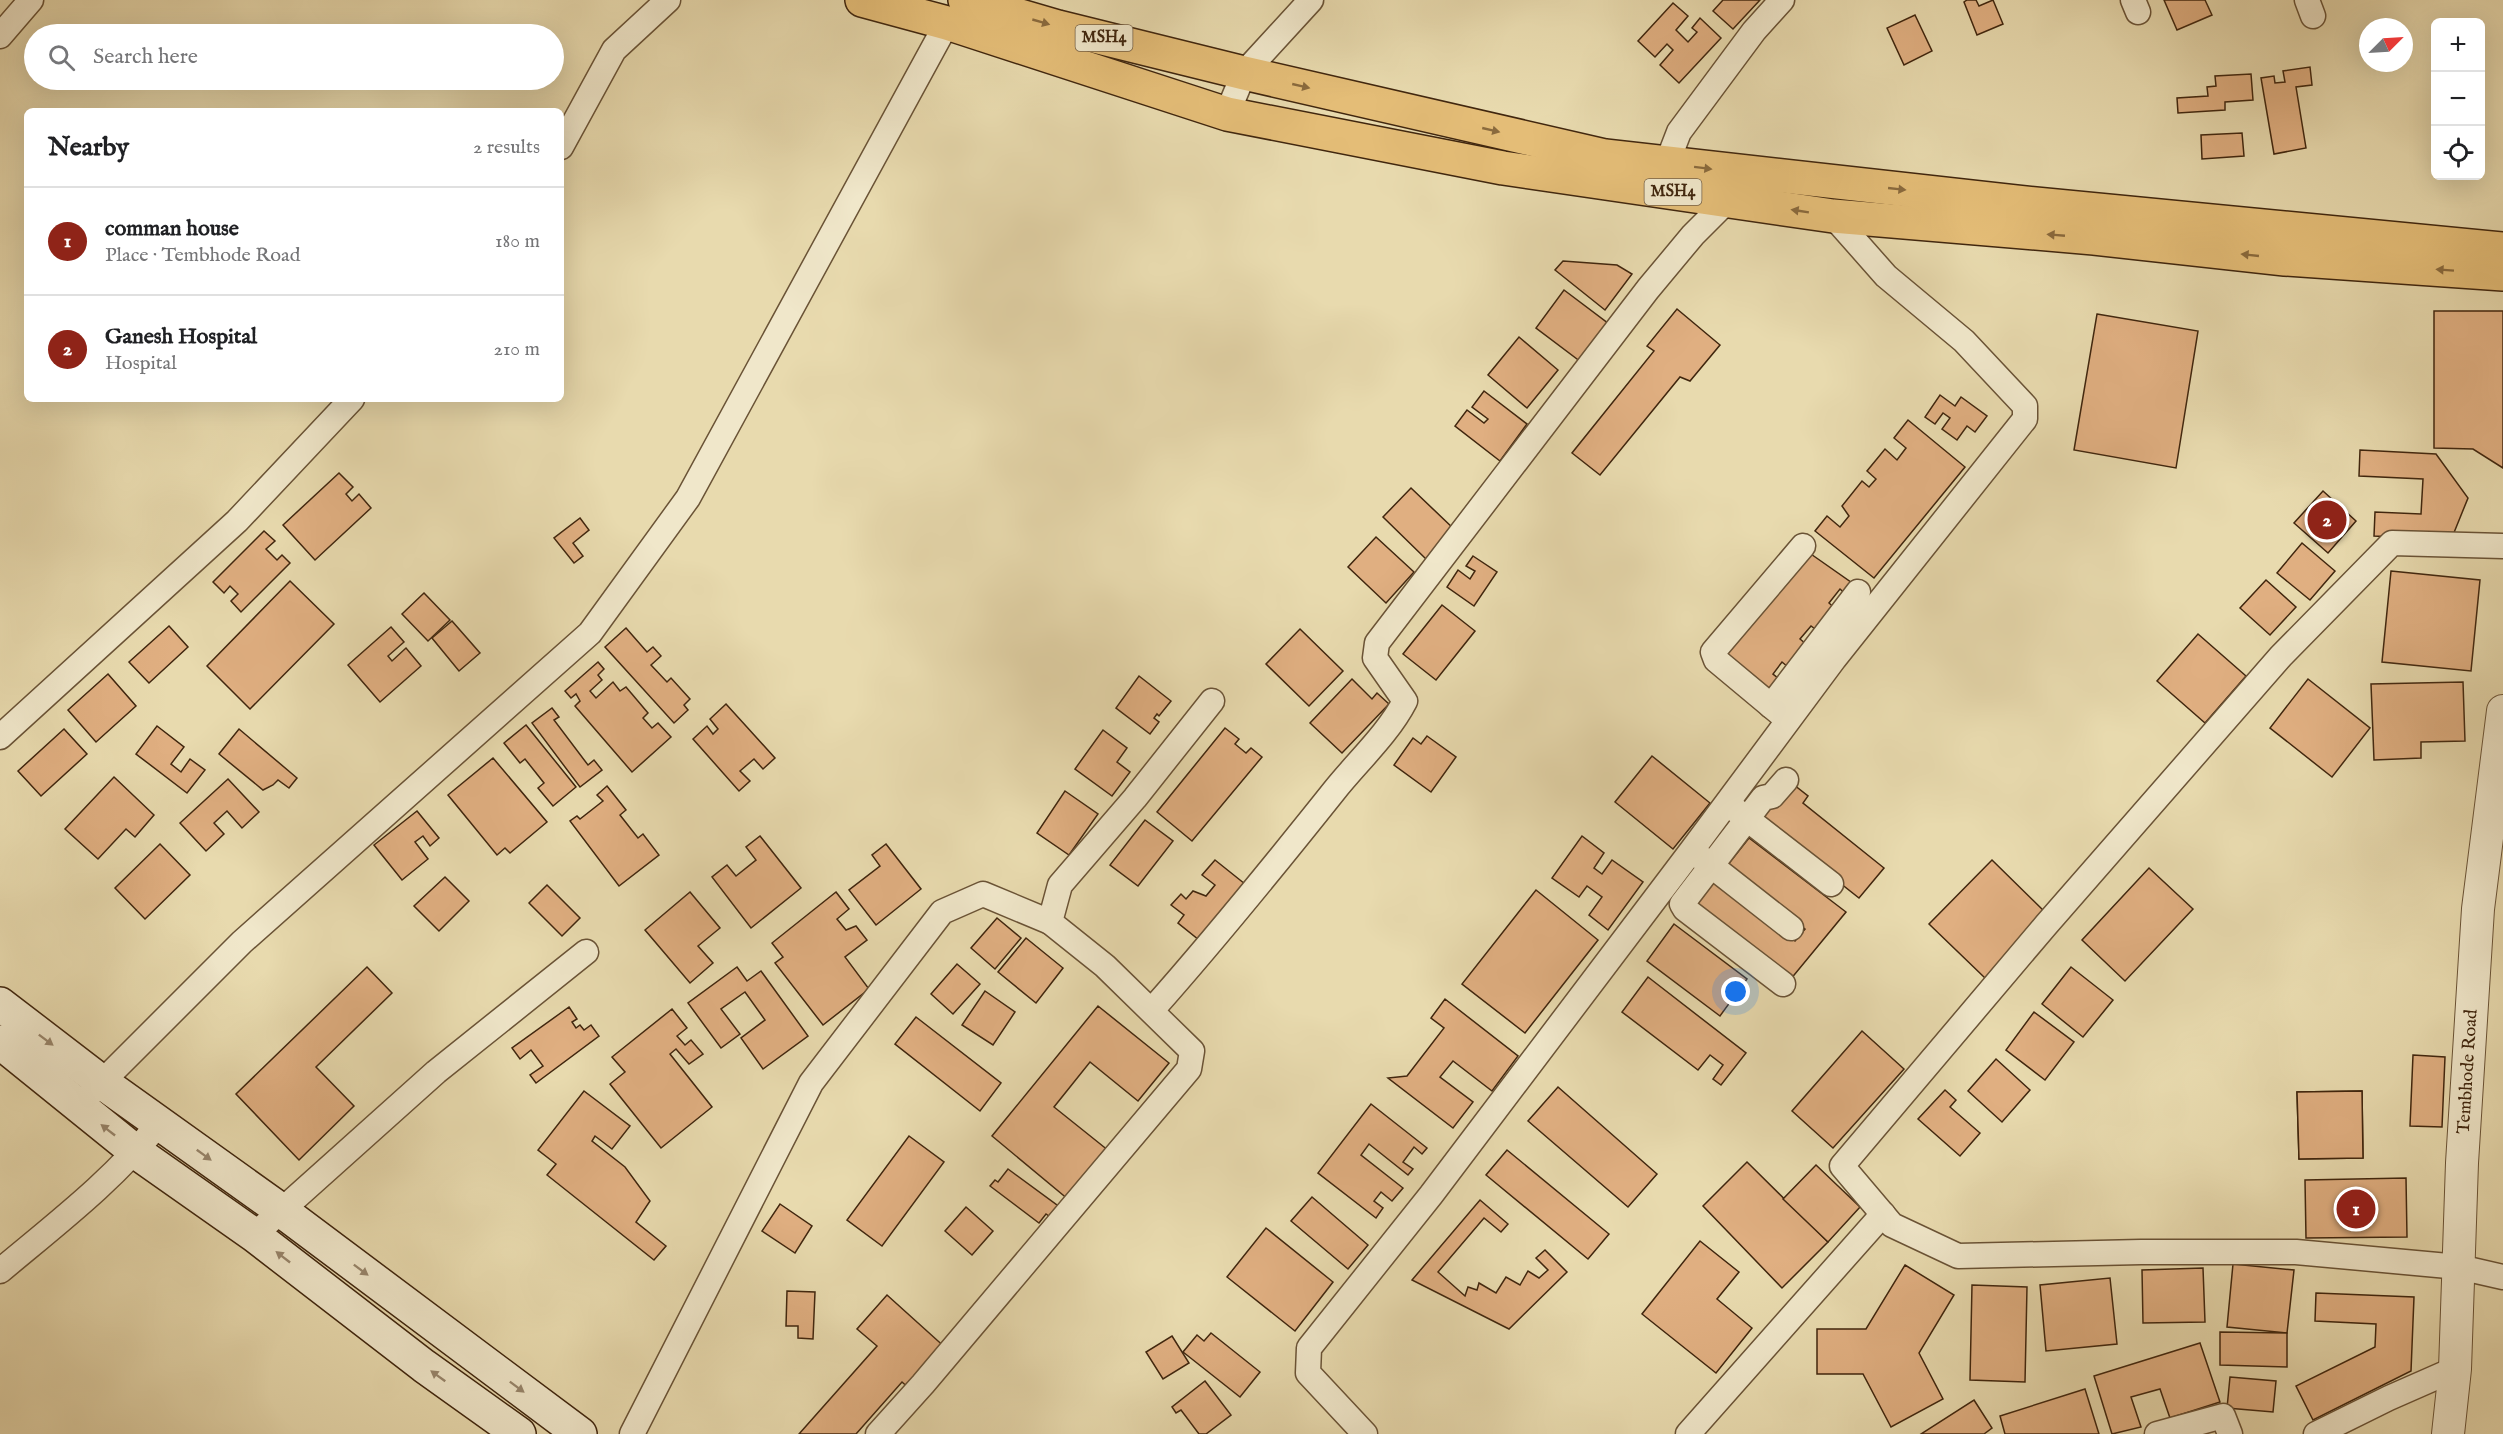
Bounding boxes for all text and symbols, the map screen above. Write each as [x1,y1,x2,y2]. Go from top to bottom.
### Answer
one-way arrow [1032,18,1050,27]
north arrow [2359,18,2413,72]
map controls [2431,18,2485,180]
button: + [2431,18,2485,72]
search box [24,24,564,90]
road number: MSH4 [1076,25,1132,51]
icon: search [45,41,78,74]
text: Search here [93,43,198,71]
button: − [2431,72,2485,126]
one-way arrow [1292,81,1310,91]
one-way arrow [1482,125,1500,135]
button: locate [2431,126,2485,180]
text: Nearby [48,131,129,164]
text: 2 results [473,135,540,160]
one-way arrow [1694,163,1713,172]
road number: MSH4 [1644,179,1702,205]
one-way arrow [1888,184,1907,194]
one-way arrow [1790,206,1809,215]
text: comman house [105,215,239,243]
text: 1 [64,229,71,254]
text: 180 m [495,229,540,254]
one-way arrow [2047,230,2066,240]
text: Place · Tembhode Road [105,243,300,268]
one-way arrow [2241,250,2260,260]
one-way arrow [2435,265,2454,275]
text: Ganesh Hospital [105,323,257,351]
text: 2 [63,337,72,362]
text: 210 m [494,337,540,362]
text: Hospital [105,351,177,376]
pin: 2 [2308,498,2346,542]
your location [1721,977,1750,1006]
street label: Tembhode Road [2452,1008,2483,1135]
one-way arrow [39,1033,54,1045]
one-way arrow [100,1124,116,1137]
one-way arrow [195,1149,211,1161]
pin: 1 [2336,1186,2376,1232]
one-way arrow [275,1252,290,1264]
one-way arrow [353,1264,369,1276]
one-way arrow [430,1370,446,1382]
one-way arrow [509,1381,525,1393]

